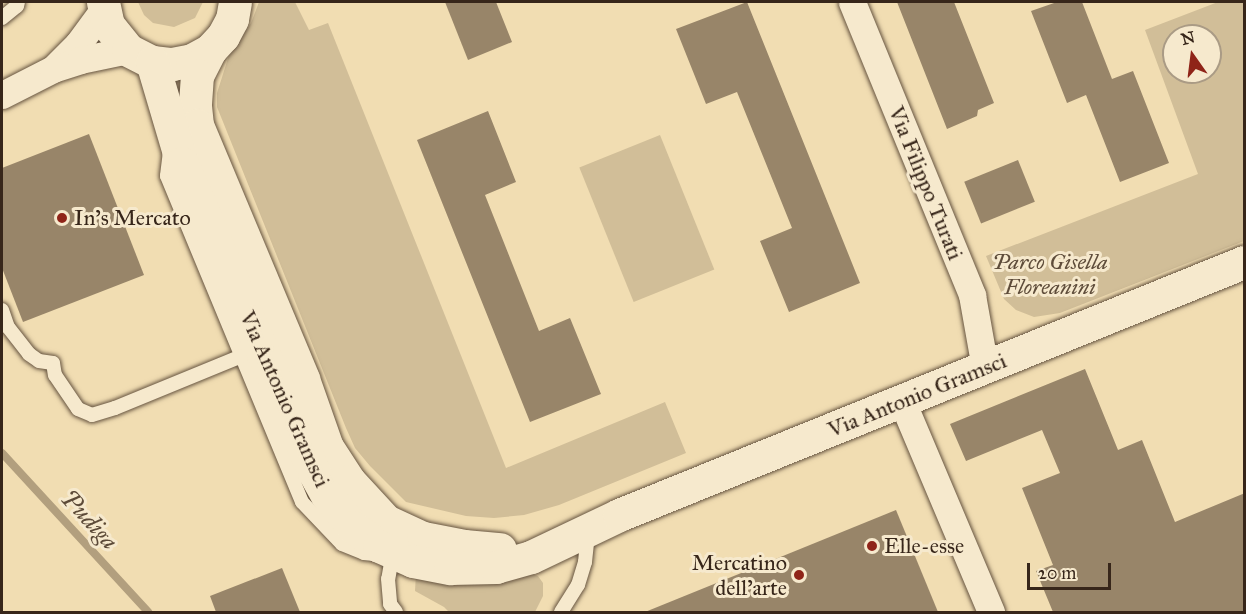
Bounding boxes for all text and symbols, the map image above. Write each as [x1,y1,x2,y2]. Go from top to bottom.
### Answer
north arrow [1162,24,1222,84]
text: N [1179,27,1197,49]
street label: Via Filippo Turati [883,102,969,264]
place label: In's Mercato [74,205,191,231]
marker: In's Mercato [55,211,69,225]
park label: Parco Gisella Floreanini [992,248,1108,300]
street label: Via Antonio Gramsci [234,307,336,491]
street label: Via Antonio Gramsci [824,347,1010,443]
water label: Pudiga [54,484,124,556]
place label: Elle-esse [884,533,964,559]
marker: Elle-esse [865,539,879,553]
place label: Mercatino dell’arte [692,549,787,600]
scale bar [1030,551,1114,589]
text: 20 m [1038,562,1076,584]
marker: Mercatino dell’arte [792,568,806,582]

